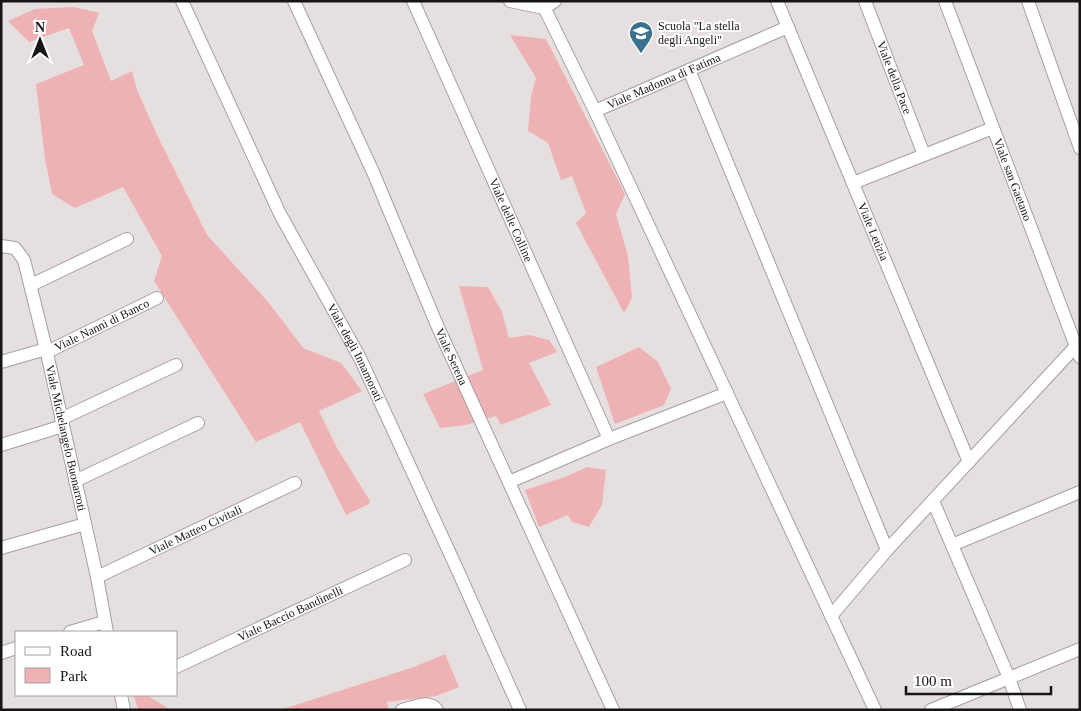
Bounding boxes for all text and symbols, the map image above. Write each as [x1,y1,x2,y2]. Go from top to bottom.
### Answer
north arrow [15,15,65,65]
place label: Scuola "La stella degli Angeli" [658,19,740,47]
text: N [35,20,45,35]
school or university icon: Scuola "La stella degli Angeli" [628,20,654,54]
street label: Viale della Pace [874,39,915,116]
street label: Viale Madonna di Fatima [605,50,723,112]
street label: Viale san Gaetano [991,136,1035,223]
street label: Viale delle Colline [486,176,536,264]
street label: Viale Letizia [855,201,892,264]
street label: Viale Nanni di Banco [52,296,151,354]
street label: Viale degli Innamorati [324,301,386,404]
street label: Viale Serena [432,326,471,388]
street label: Viale Michelangelo Buonarroti [43,364,89,513]
street label: Viale Matteo Civitali [147,502,245,558]
street label: Viale Baccio Bandinelli [235,583,346,644]
legend [15,631,178,696]
text: Road [60,643,92,659]
scale bar [906,664,1051,696]
text: Park [60,668,88,684]
text: 100 m [914,673,952,689]

